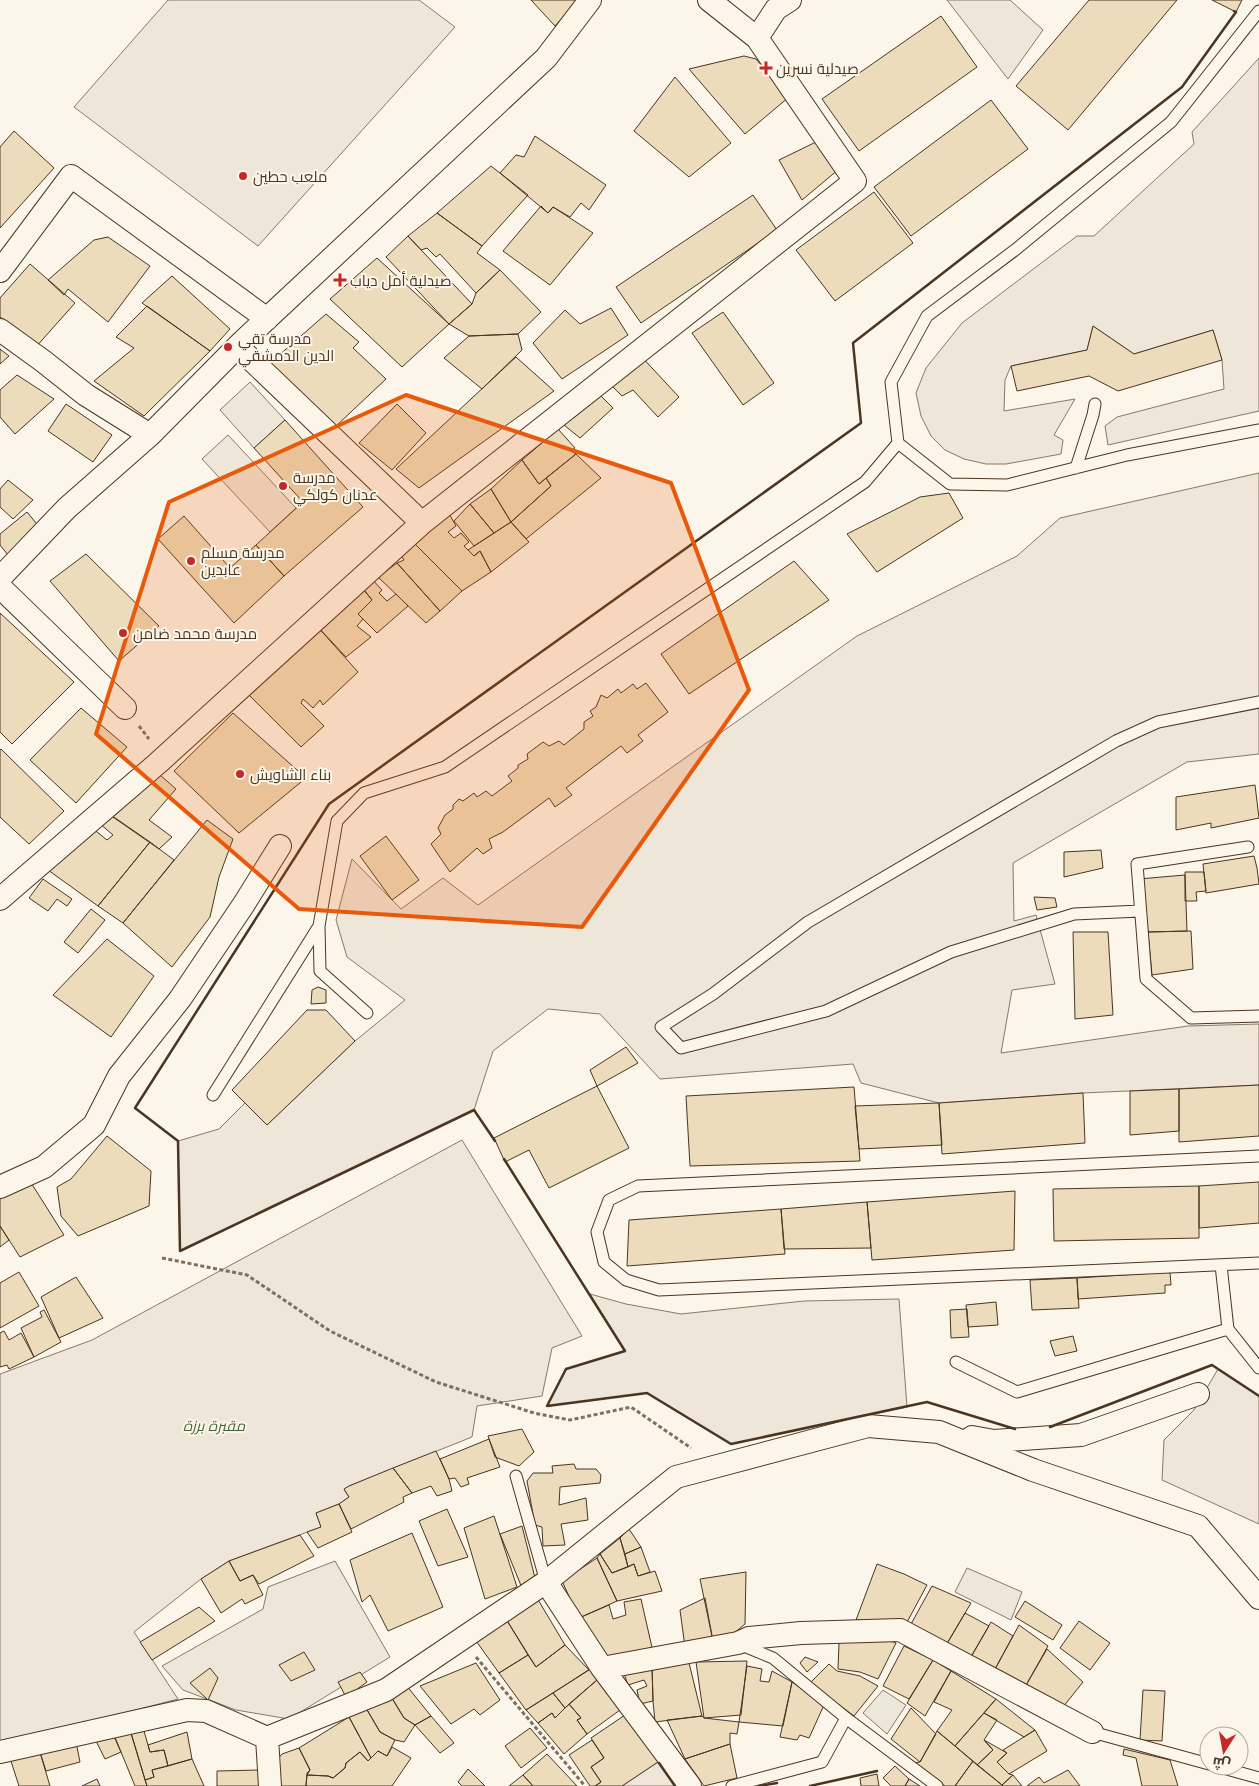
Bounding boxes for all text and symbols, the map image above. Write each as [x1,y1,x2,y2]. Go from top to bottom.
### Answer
place label: صيدلية نسرين [776,59,859,79]
marker: صيدلية نسرين [760,62,772,74]
place label: ملعب حطين [253,167,327,187]
marker: ملعب حطين [237,170,249,182]
place label: صيدلية أمل دياب [350,271,452,291]
marker: صيدلية أمل دياب [334,274,346,286]
place label: مدرسة تقي الدين الدمشقي [238,329,334,368]
marker: مدرسة تقي الدين الدمشقي [222,341,234,353]
place label: مدرسة عدنان كولكي [293,468,378,507]
marker: مدرسة عدنان كولكي [277,480,289,492]
place label: مدرسة مسلم عابدين [201,543,285,580]
marker: مدرسة مسلم عابدين [185,555,197,567]
place label: مدرسة محمد ضامن [133,624,257,644]
marker: مدرسة محمد ضامن [117,627,129,639]
place label: بناء الشاويش [250,765,331,785]
marker: بناء الشاويش [234,768,246,780]
park label: مقبرة برزة [183,1416,245,1435]
north arrow [1199,1726,1249,1776]
text: ش [1211,1753,1232,1774]

